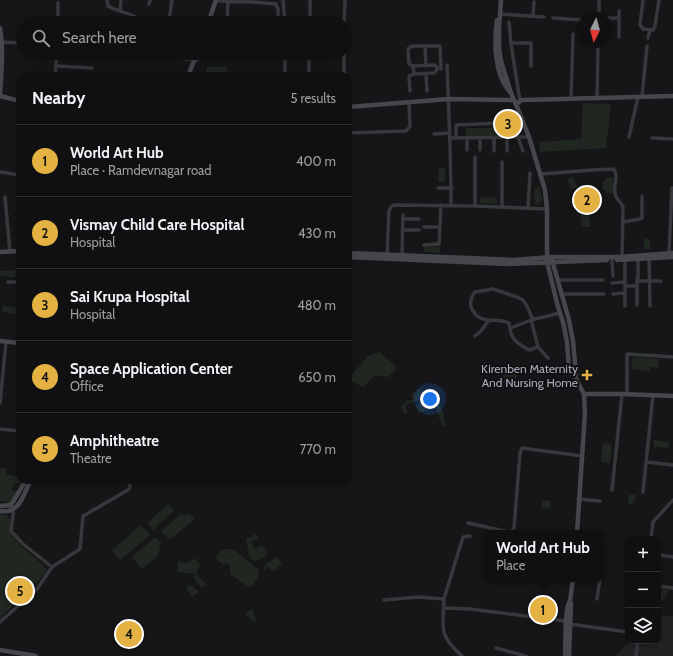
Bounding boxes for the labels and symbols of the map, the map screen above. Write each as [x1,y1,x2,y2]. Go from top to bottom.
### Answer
north arrow [577,12,613,48]
pin: 3 [495,109,521,139]
pin: 2 [574,185,600,215]
place label: Kirenben Maternity And Nursing Home [481,361,578,390]
marker: Kirenben Maternity And Nursing Home [581,369,593,381]
your location [420,389,440,409]
pin: 5 [7,576,33,606]
pin: 1 [530,595,556,625]
pin: 4 [116,619,142,649]

